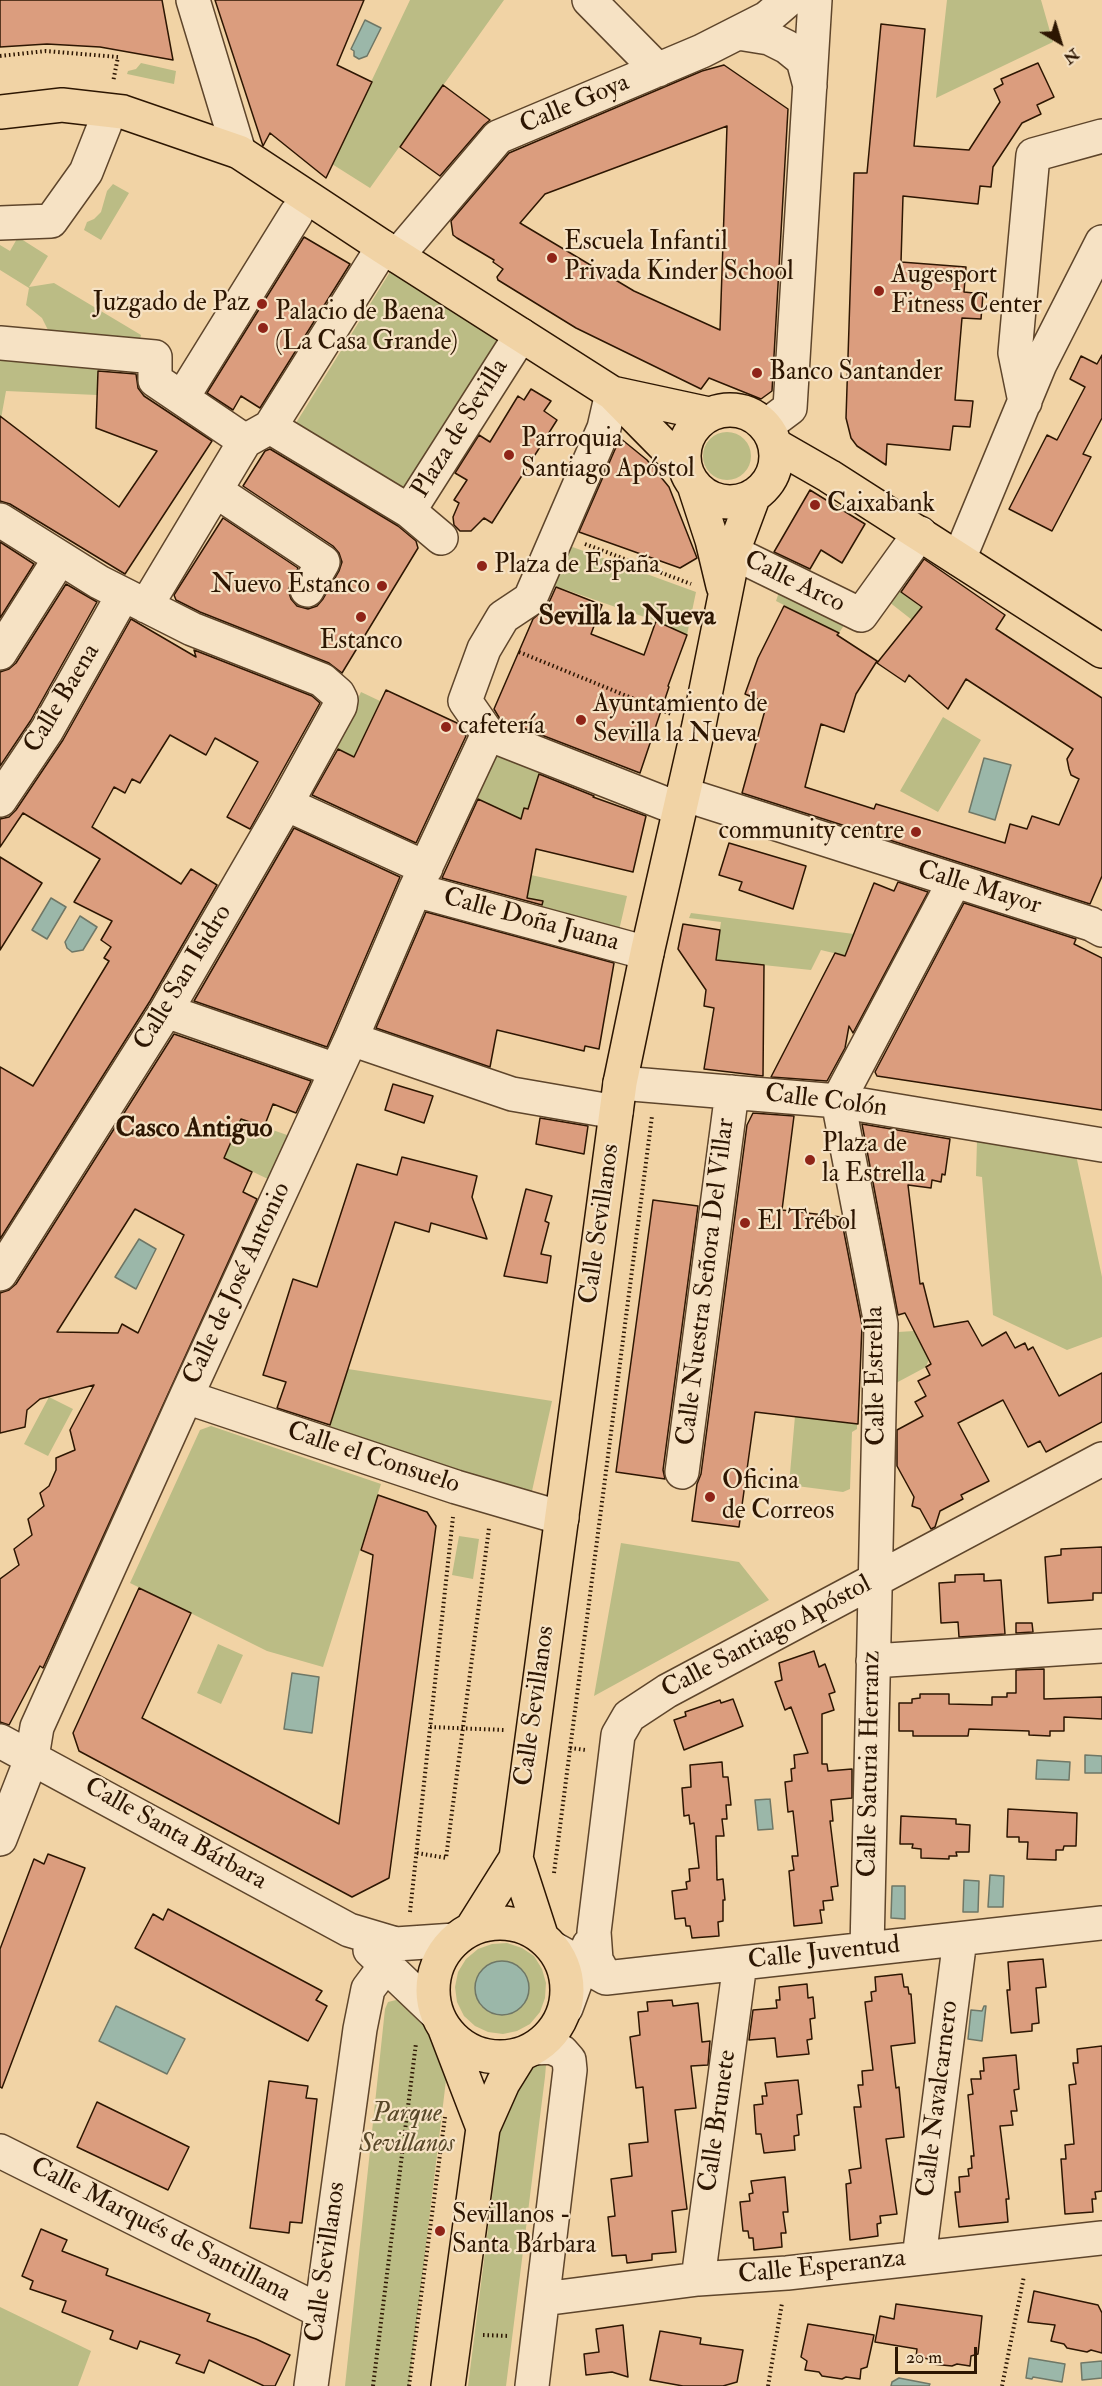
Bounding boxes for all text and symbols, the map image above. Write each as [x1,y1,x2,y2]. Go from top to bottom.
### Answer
north arrow [1030,12,1090,72]
text: N [1059,44,1083,68]
street label: Calle Goya [516,68,634,142]
place label: Escuela Infantil Privada Kinder School [564,227,794,288]
marker: Escuela Infantil Privada Kinder School [545,251,559,265]
place label: Augesport Fitness Center [891,260,1042,322]
marker: Augesport Fitness Center [872,284,886,298]
place label: Juzgado de Paz [93,288,250,320]
marker: Juzgado de Paz [255,297,269,311]
place label: Palacio de Baena (La Casa Grande) [275,297,458,358]
marker: Palacio de Baena (La Casa Grande) [256,321,270,335]
street label: Plaza de Sevilla [406,354,516,504]
place label: Banco Santander [769,357,943,389]
marker: Banco Santander [750,366,764,380]
place label: Parroquia Santiago Apóstol [521,424,695,485]
marker: Parroquia Santiago Apóstol [502,448,516,462]
place label: Caixabank [827,489,935,521]
marker: Caixabank [808,498,822,512]
street label: Calle Arco [739,545,849,621]
place label: Plaza de España [494,550,660,582]
marker: Plaza de España [475,559,489,573]
place label: Nuevo Estanco [211,570,370,602]
marker: Nuevo Estanco [375,579,389,593]
district label: Sevilla la Nueva [538,601,716,635]
marker: Estanco [354,610,368,624]
place label: Estanco [319,626,403,658]
street label: Calle Baena [18,639,108,759]
place label: Ayuntamiento de Sevilla la Nueva [593,689,767,750]
place label: cafetería [458,711,545,743]
marker: Ayuntamiento de Sevilla la Nueva [574,713,588,727]
marker: cafetería [439,720,453,734]
place label: community centre [718,816,904,848]
marker: community centre [909,825,923,839]
street label: Calle Mayor [913,855,1045,923]
street label: Calle Doña Juana [440,883,622,959]
street label: Calle San Isidro [128,900,240,1056]
street label: Calle Colón [763,1079,889,1125]
district label: Casco Antiguo [116,1114,272,1146]
street label: Calle Nuestra Señora Del Villar [671,1117,743,1447]
place label: Plaza de la Estrella [822,1129,925,1190]
street label: Calle Sevillanos [574,1142,628,1306]
marker: Plaza de la Estrella [803,1153,817,1167]
street label: Calle de José Antonio [177,1178,299,1390]
place label: El Trébol [757,1207,857,1239]
marker: El Trébol [738,1216,752,1230]
street label: Calle Estrella [860,1306,894,1446]
street label: Calle el Consuelo [283,1416,463,1502]
place label: Oficina de Correos [722,1466,834,1528]
marker: Oficina de Correos [703,1490,717,1504]
street label: Calle Santiago Apóstol [657,1570,877,1706]
street label: Calle Sevillanos [509,1624,563,1788]
street label: Calle Saturia Herranz [853,1650,889,1878]
street label: Calle Santa Bárbara [78,1772,272,1898]
street label: Calle Juventud [747,1931,901,1977]
street label: Calle Navalcarnero [911,1999,967,2199]
street label: Calle Brunete [694,2048,744,2194]
park label: Parque Sevillanos [359,2099,455,2160]
street label: Calle Marqués de Santillana [25,2152,295,2310]
street label: Calle Sevillanos [300,2180,354,2344]
place label: Sevillanos - Santa Bárbara [452,2200,596,2262]
marker: Sevillanos - Santa Bárbara [433,2224,447,2238]
street label: Calle Esperanza [737,2244,907,2292]
scale bar [898,2335,980,2373]
text: 20 m [906,2346,942,2369]

